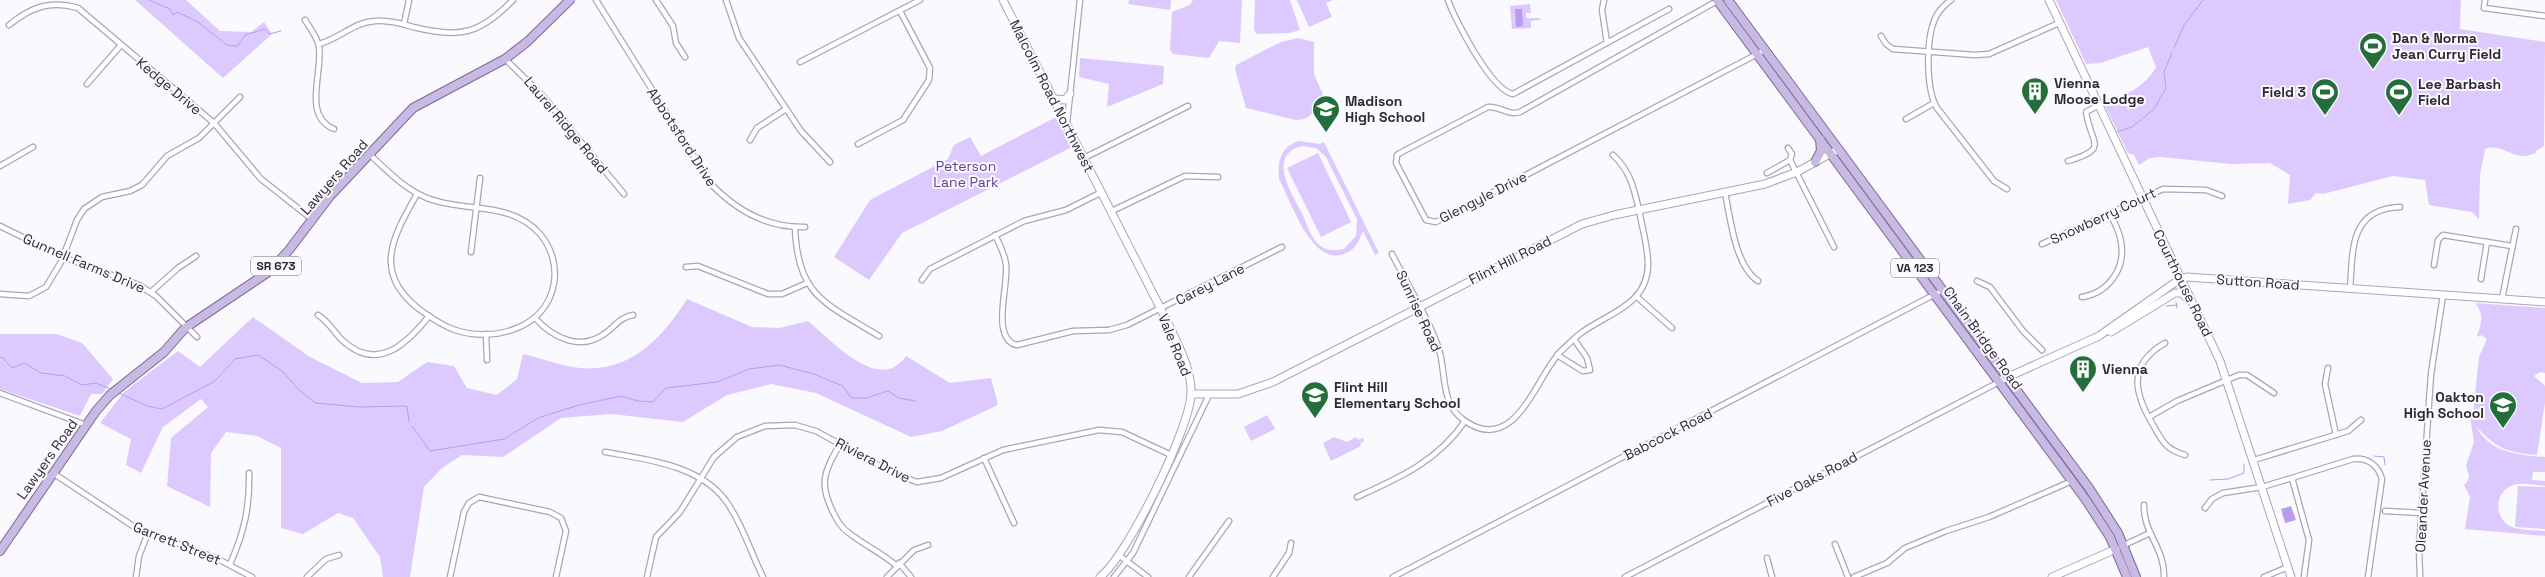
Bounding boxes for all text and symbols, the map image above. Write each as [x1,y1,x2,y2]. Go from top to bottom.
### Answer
street label: Malcolm Road Northwest [1006,17,1098,175]
place label: Dan & Norma Jean Curry Field [2392,29,2501,63]
sports icon: Dan & Norma Jean Curry Field [2358,31,2388,70]
street label: Kedge Drive [133,53,205,119]
street label: Laurel Ridge Road [520,73,612,177]
place label: Vienna Moose Lodge [2054,74,2145,108]
place label: Lee Barbash Field [2418,75,2501,109]
building icon: Vienna Moose Lodge [2020,76,2050,115]
sports icon: Field 3 [2310,77,2340,116]
sports icon: Lee Barbash Field [2384,77,2414,116]
place label: Field 3 [2262,83,2306,101]
street label: Abbotsford Drive [643,84,721,190]
place label: Madison High School [1345,92,1425,126]
school or university icon: Madison High School [1311,94,1341,133]
street label: Lawyers Road [296,136,372,218]
park label: Peterson Lane Park [933,157,999,191]
street label: Glengyle Drive [1436,167,1530,227]
street label: Snowberry Court [2047,184,2159,248]
street label: Courthouse Road [2149,226,2217,340]
street label: Gunnell Farms Drive [20,229,148,297]
street label: Flint Hill Road [1466,231,1554,289]
road number: SR 673 [251,256,301,276]
road number: VA 123 [1891,258,1939,278]
street label: Carey Lane [1172,259,1248,309]
street label: Sunrise Road [1392,267,1446,355]
street label: Sutton Road [2216,270,2300,294]
street label: Chain Bridge Road [1939,283,2027,393]
street label: Vale Road [1154,311,1196,379]
building icon: Vienna [2068,354,2098,393]
place label: Vienna [2102,360,2148,378]
place label: Flint Hill Elementary School [1334,378,1460,412]
school or university icon: Flint Hill Elementary School [1300,380,1330,419]
place label: Oakton High School [2404,388,2484,422]
school or university icon: Oakton High School [2488,390,2518,429]
street label: Babcock Road [1621,404,1715,464]
street label: Lawyers Road [13,415,81,503]
street label: Riviera Drive [832,433,914,487]
street label: Oleander Avenue [2411,439,2435,553]
street label: Five Oaks Road [1764,448,1860,510]
street label: Garrett Street [130,517,224,569]

